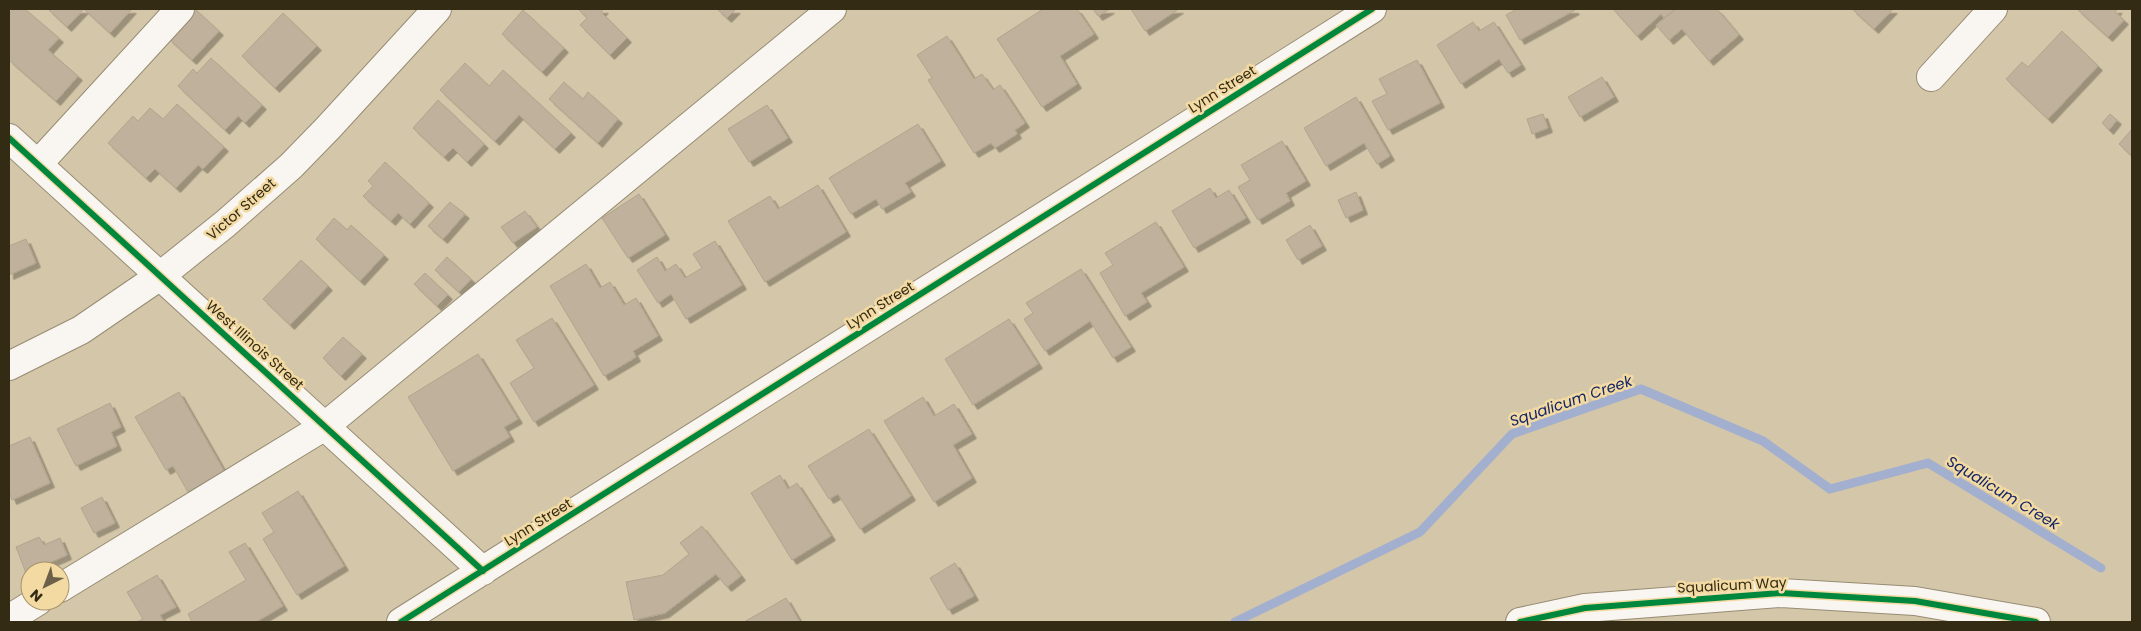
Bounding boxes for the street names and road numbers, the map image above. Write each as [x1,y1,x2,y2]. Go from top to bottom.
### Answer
street label: Lynn Street [1184,60,1260,118]
street label: Victor Street [202,173,280,245]
street label: Lynn Street [842,276,918,334]
street label: West Illinois Street [202,296,308,394]
street label: Lynn Street [500,493,576,551]
street label: Squalicum Way [1677,572,1787,598]

